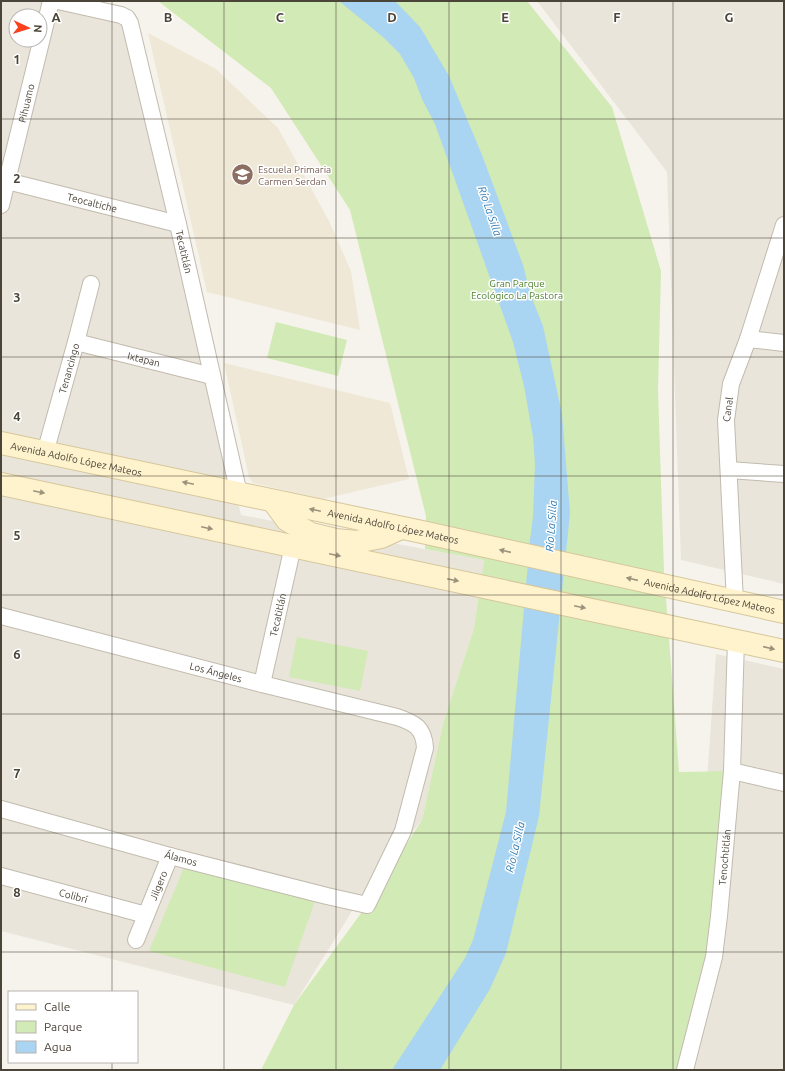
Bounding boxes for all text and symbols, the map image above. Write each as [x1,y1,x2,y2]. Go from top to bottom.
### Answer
north arrow [8,8,48,48]
text: A [51,10,61,24]
text: B [164,10,173,24]
text: C [276,10,285,24]
text: D [387,10,397,24]
text: E [501,10,509,24]
text: F [613,10,621,24]
text: G [725,10,734,24]
text: N [32,24,44,33]
text: 1 [13,52,21,66]
street label: Pihuamo [16,83,37,124]
school or university icon: Escuela Primaria Carmen Serdan [229,162,255,188]
place label: Escuela Primaria Carmen Serdan [258,164,331,187]
text: 2 [13,171,21,185]
water label: Río La Silla [476,185,504,237]
street label: Teocaltiche [66,191,118,215]
street label: Tecatitlán [174,229,194,274]
park label: Gran Parque Ecológico La Pastora [471,278,563,301]
text: 3 [13,290,21,304]
street label: Tenancingo [57,342,81,395]
street label: Ixtapan [126,350,161,369]
street label: Canal [721,396,735,422]
text: 4 [13,409,21,423]
street label: Avenida Adolfo López Mateos [10,440,143,479]
one-way arrow [182,479,194,485]
one-way arrow [33,489,45,495]
water label: Río La Silla [543,500,559,552]
one-way arrow [309,506,321,512]
street label: Avenida Adolfo López Mateos [327,507,460,546]
one-way arrow [201,525,214,531]
text: 5 [13,528,21,542]
one-way arrow [499,547,511,553]
one-way arrow [328,552,341,558]
one-way arrow [626,576,638,582]
street label: Avenida Adolfo López Mateos [643,576,776,616]
one-way arrow [447,577,459,583]
street label: Tecatitlán [268,592,288,638]
one-way arrow [574,605,586,611]
one-way arrow [763,645,776,651]
text: 6 [13,647,21,661]
street label: Los Ángeles [188,660,243,685]
text: 7 [13,766,21,780]
water label: Río La Silla [503,820,527,874]
street label: Tenochtitlán [717,829,733,886]
street label: Álamos [163,848,199,868]
street label: Jilgero [148,869,170,902]
text: 8 [13,885,21,899]
street label: Colibrí [58,887,89,905]
legend [8,991,138,1063]
text: Calle [44,1000,70,1013]
text: Parque [44,1020,82,1033]
text: Agua [44,1040,72,1053]

